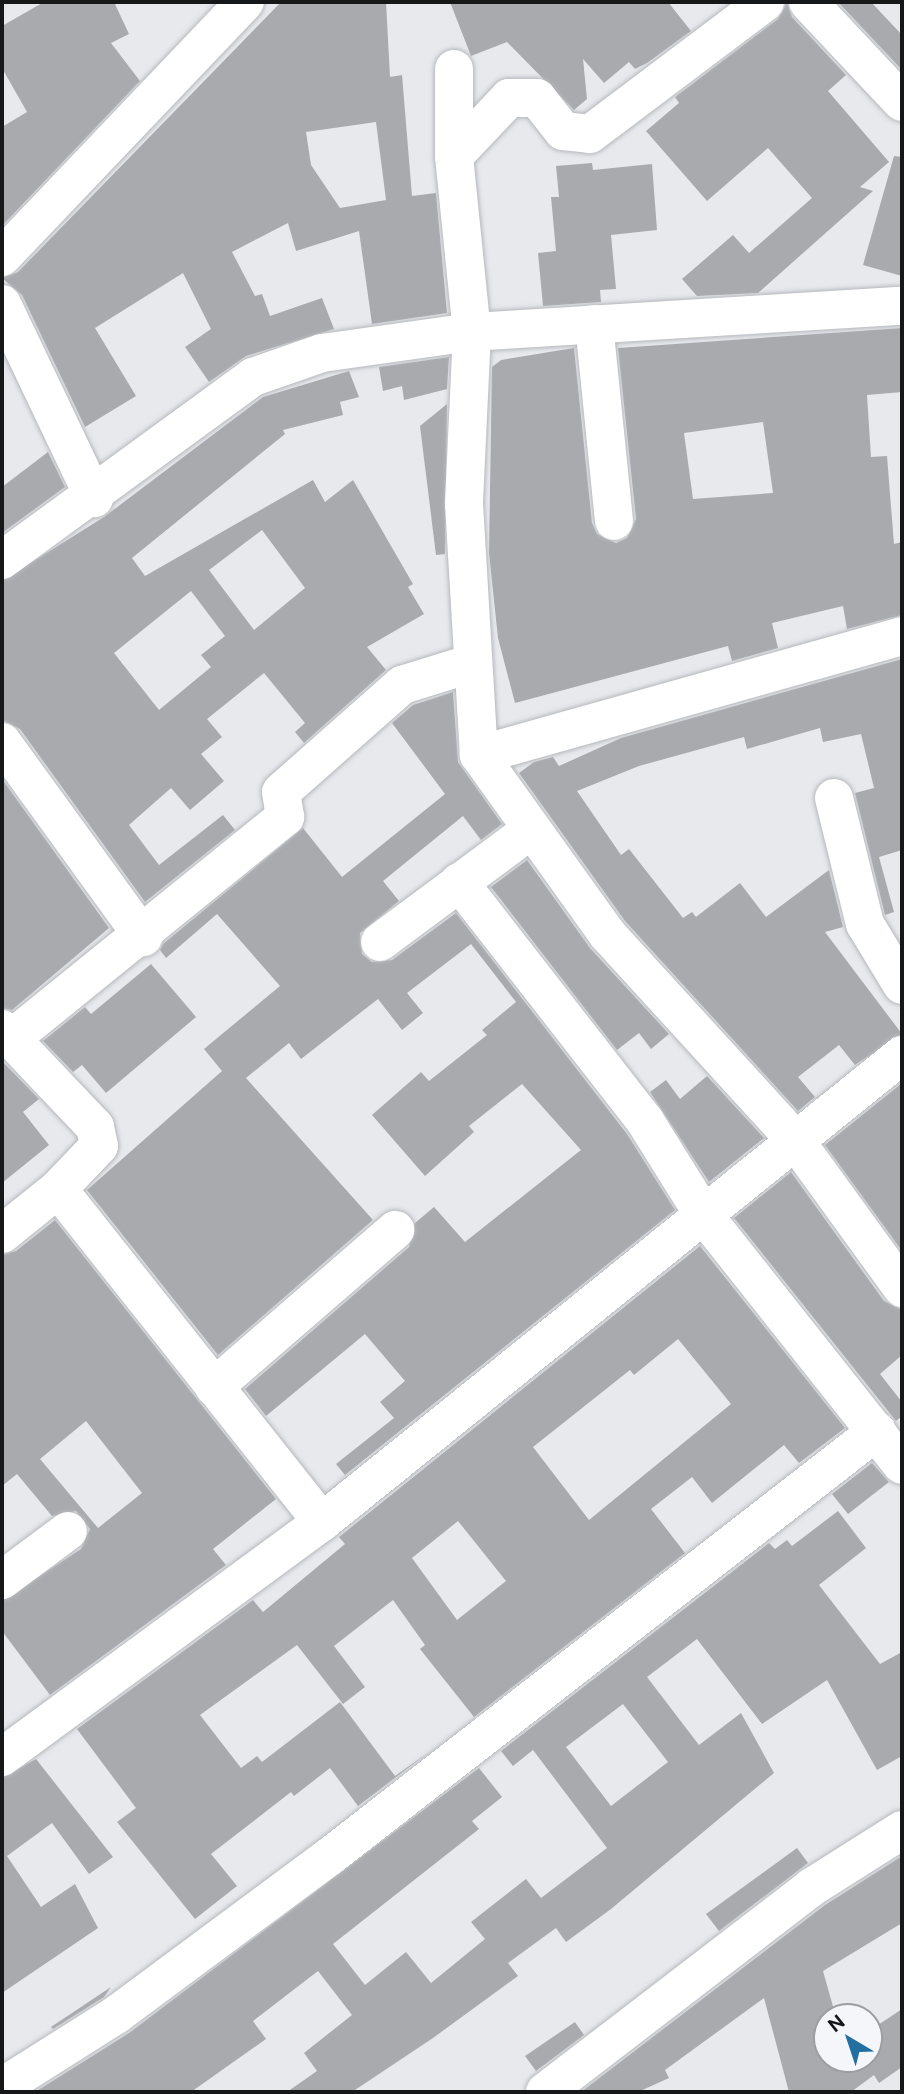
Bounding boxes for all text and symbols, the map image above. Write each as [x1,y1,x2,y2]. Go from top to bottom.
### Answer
north arrow [813,2003,883,2073]
text: N [823,2010,849,2036]

